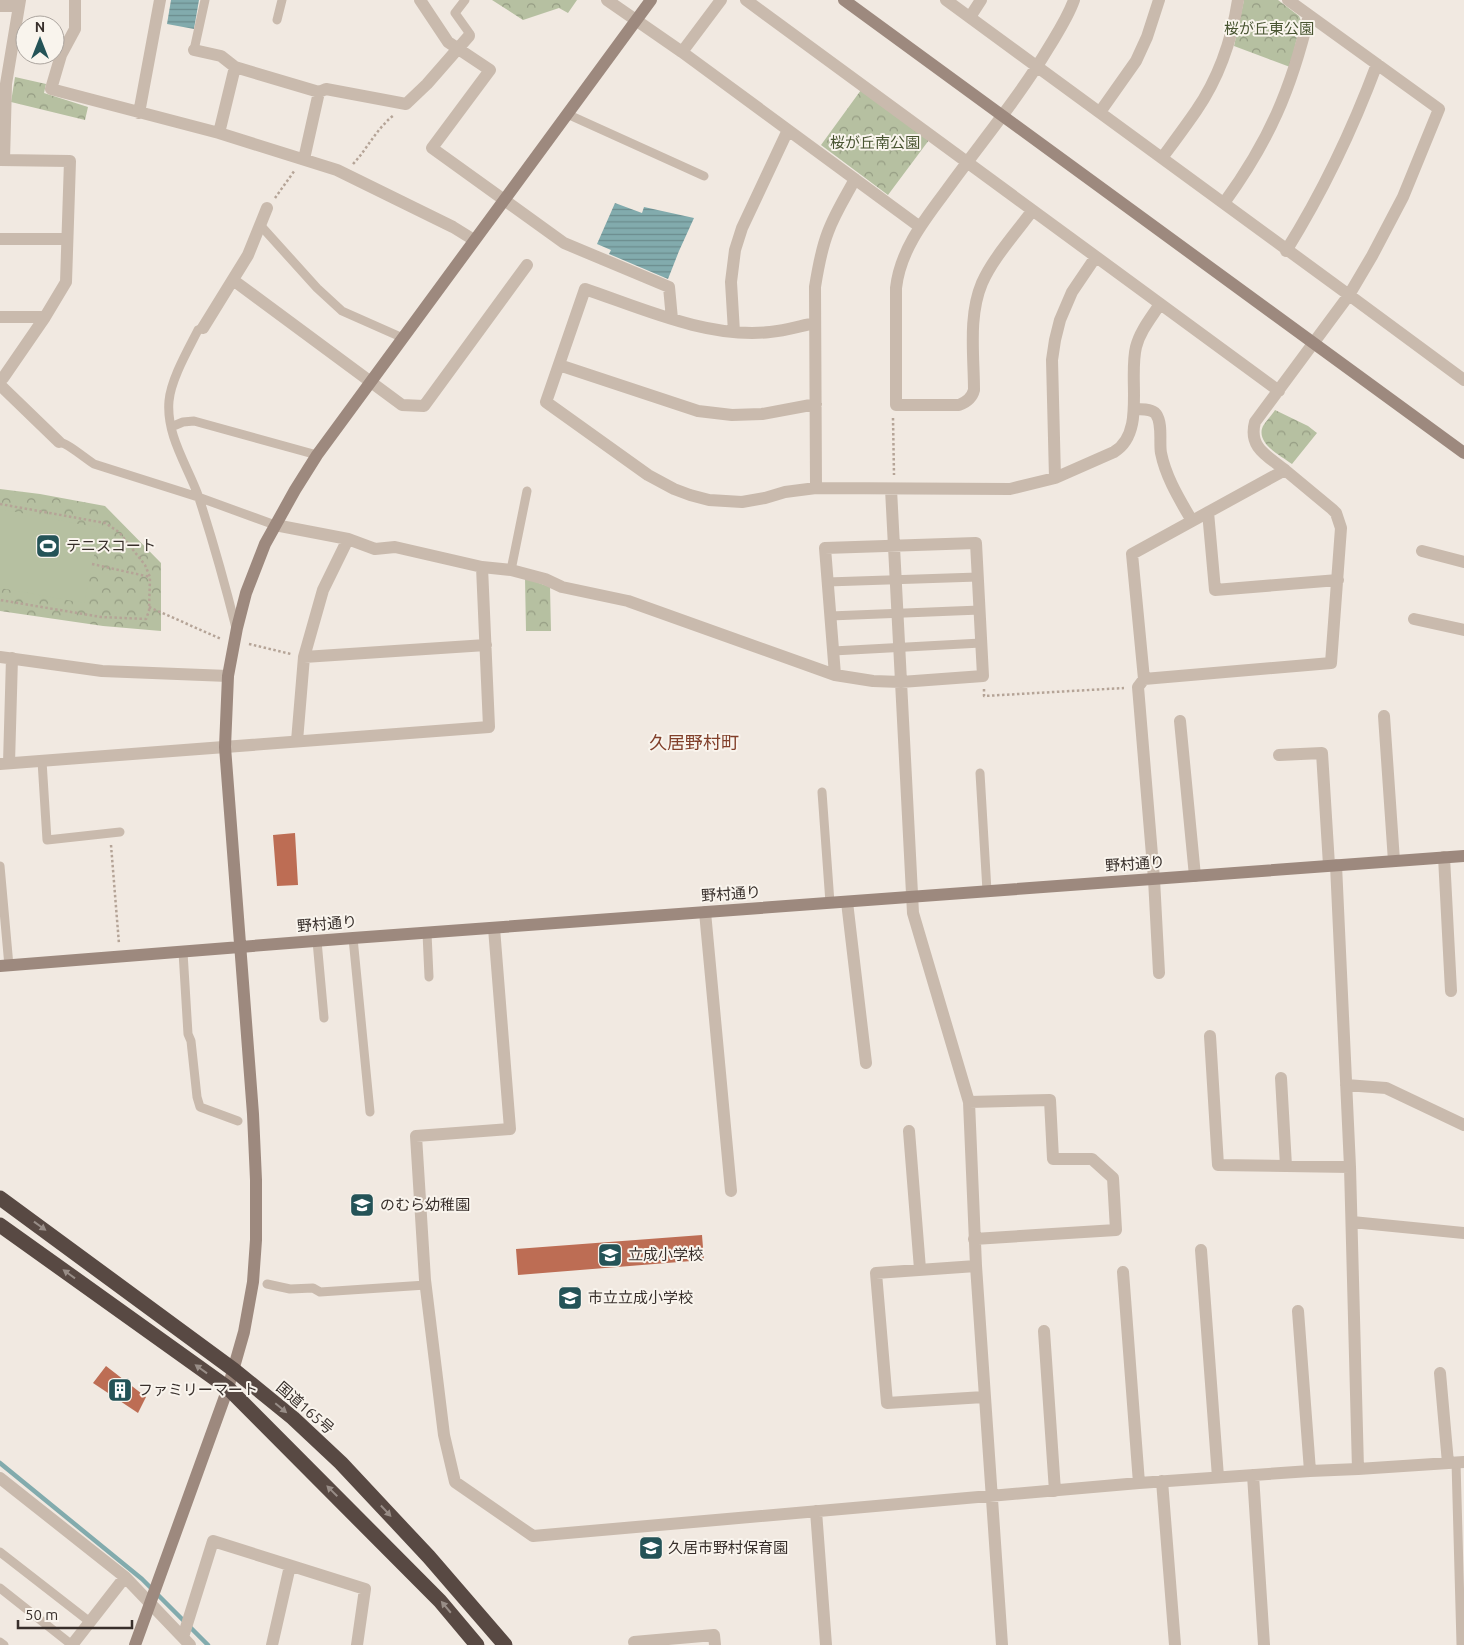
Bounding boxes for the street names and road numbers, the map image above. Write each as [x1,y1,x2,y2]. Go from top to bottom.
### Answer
street label: 野村通り [1104,853,1165,874]
street label: 野村通り [700,883,761,904]
street label: 野村通り [296,912,358,935]
street label: 国道165号 [273,1378,337,1437]

